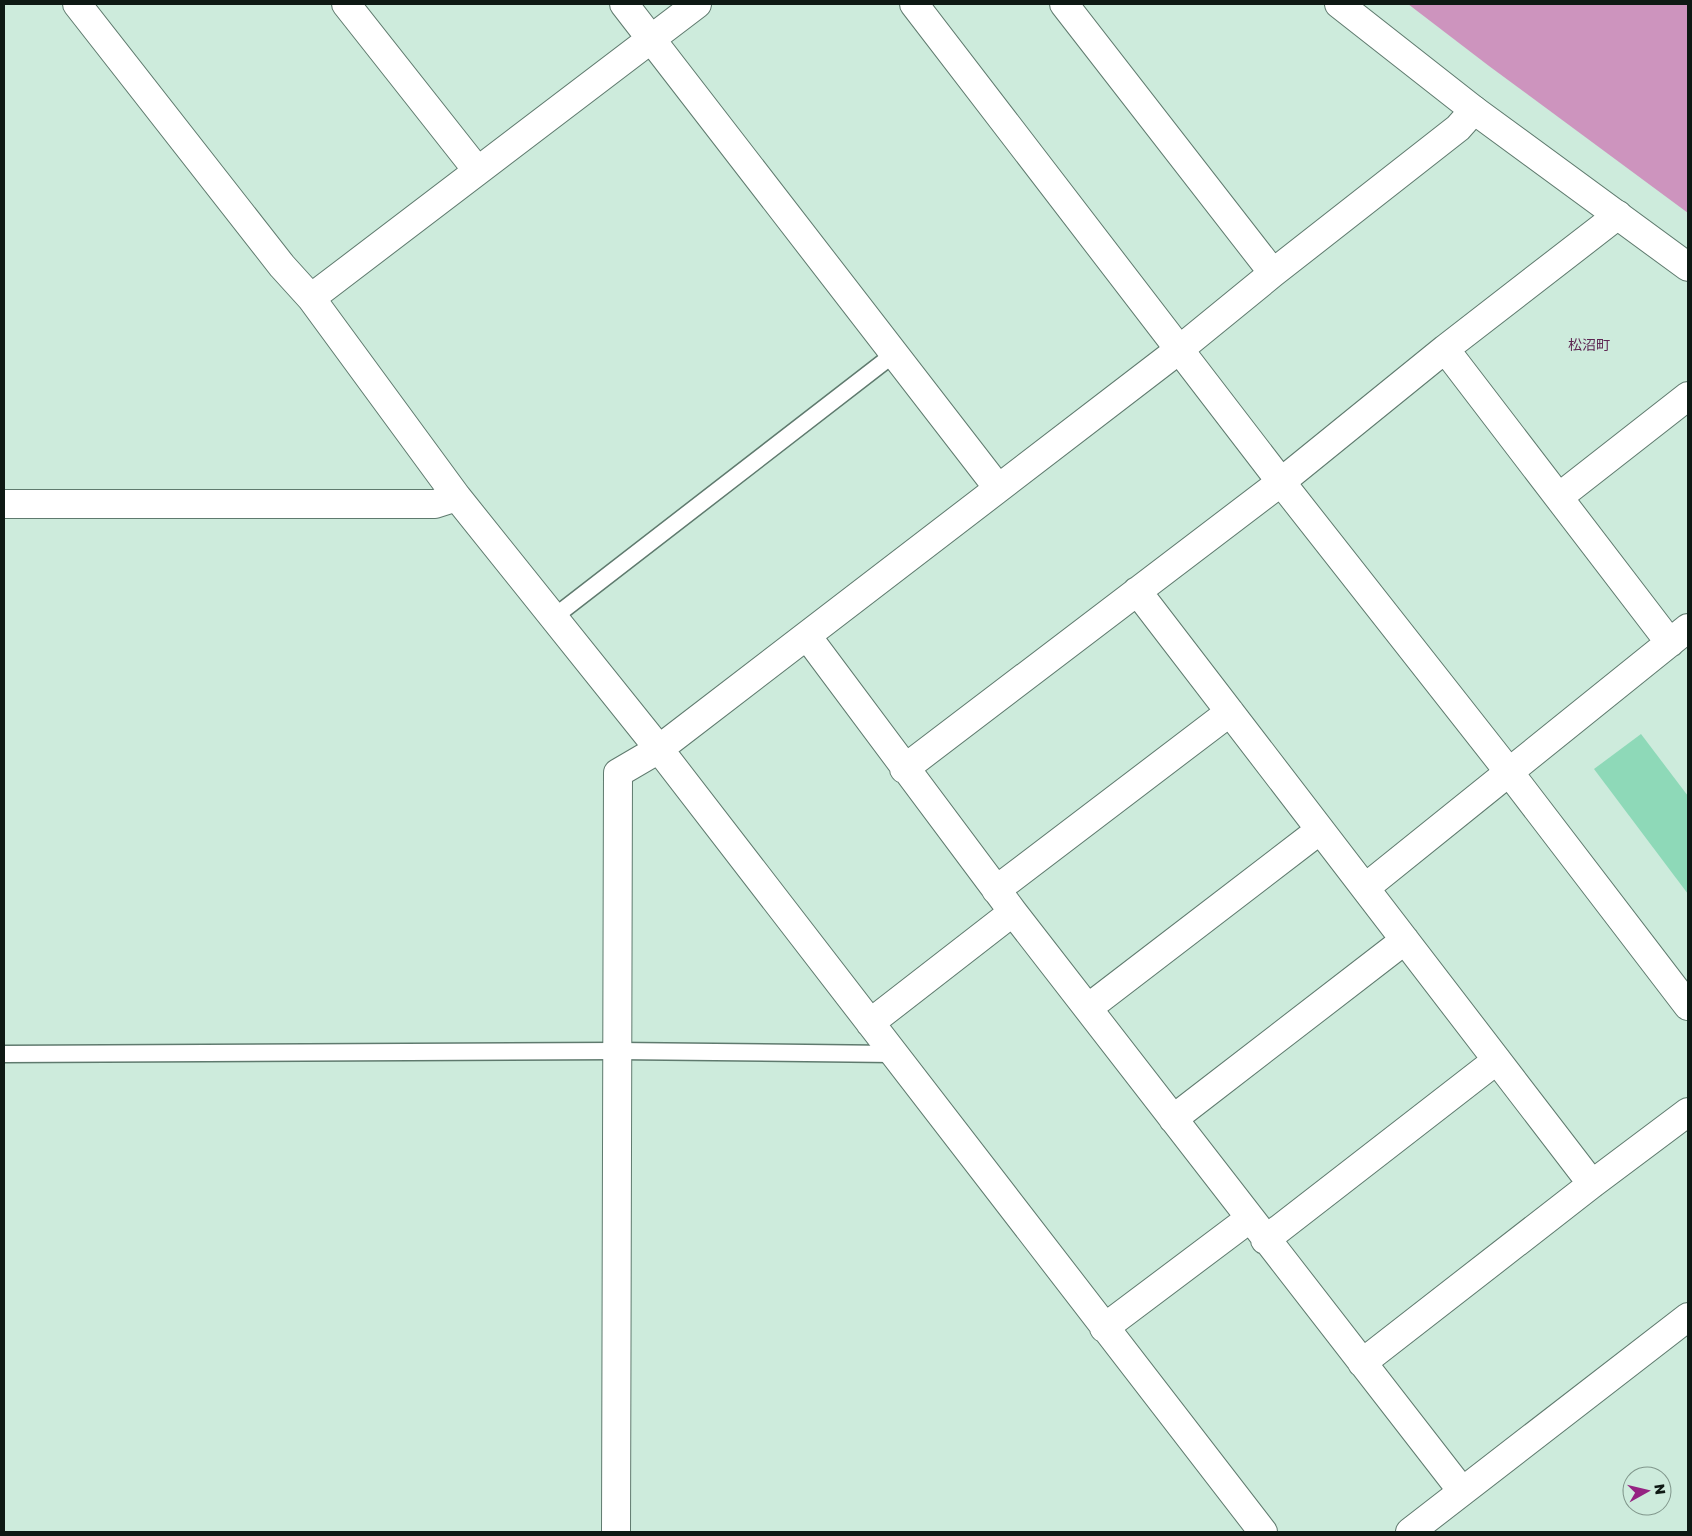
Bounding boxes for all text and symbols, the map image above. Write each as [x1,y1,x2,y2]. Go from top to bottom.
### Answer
district label: 松沼町 [1568,336,1610,353]
north arrow [1622,1466,1672,1516]
text: N [1651,1483,1670,1496]

